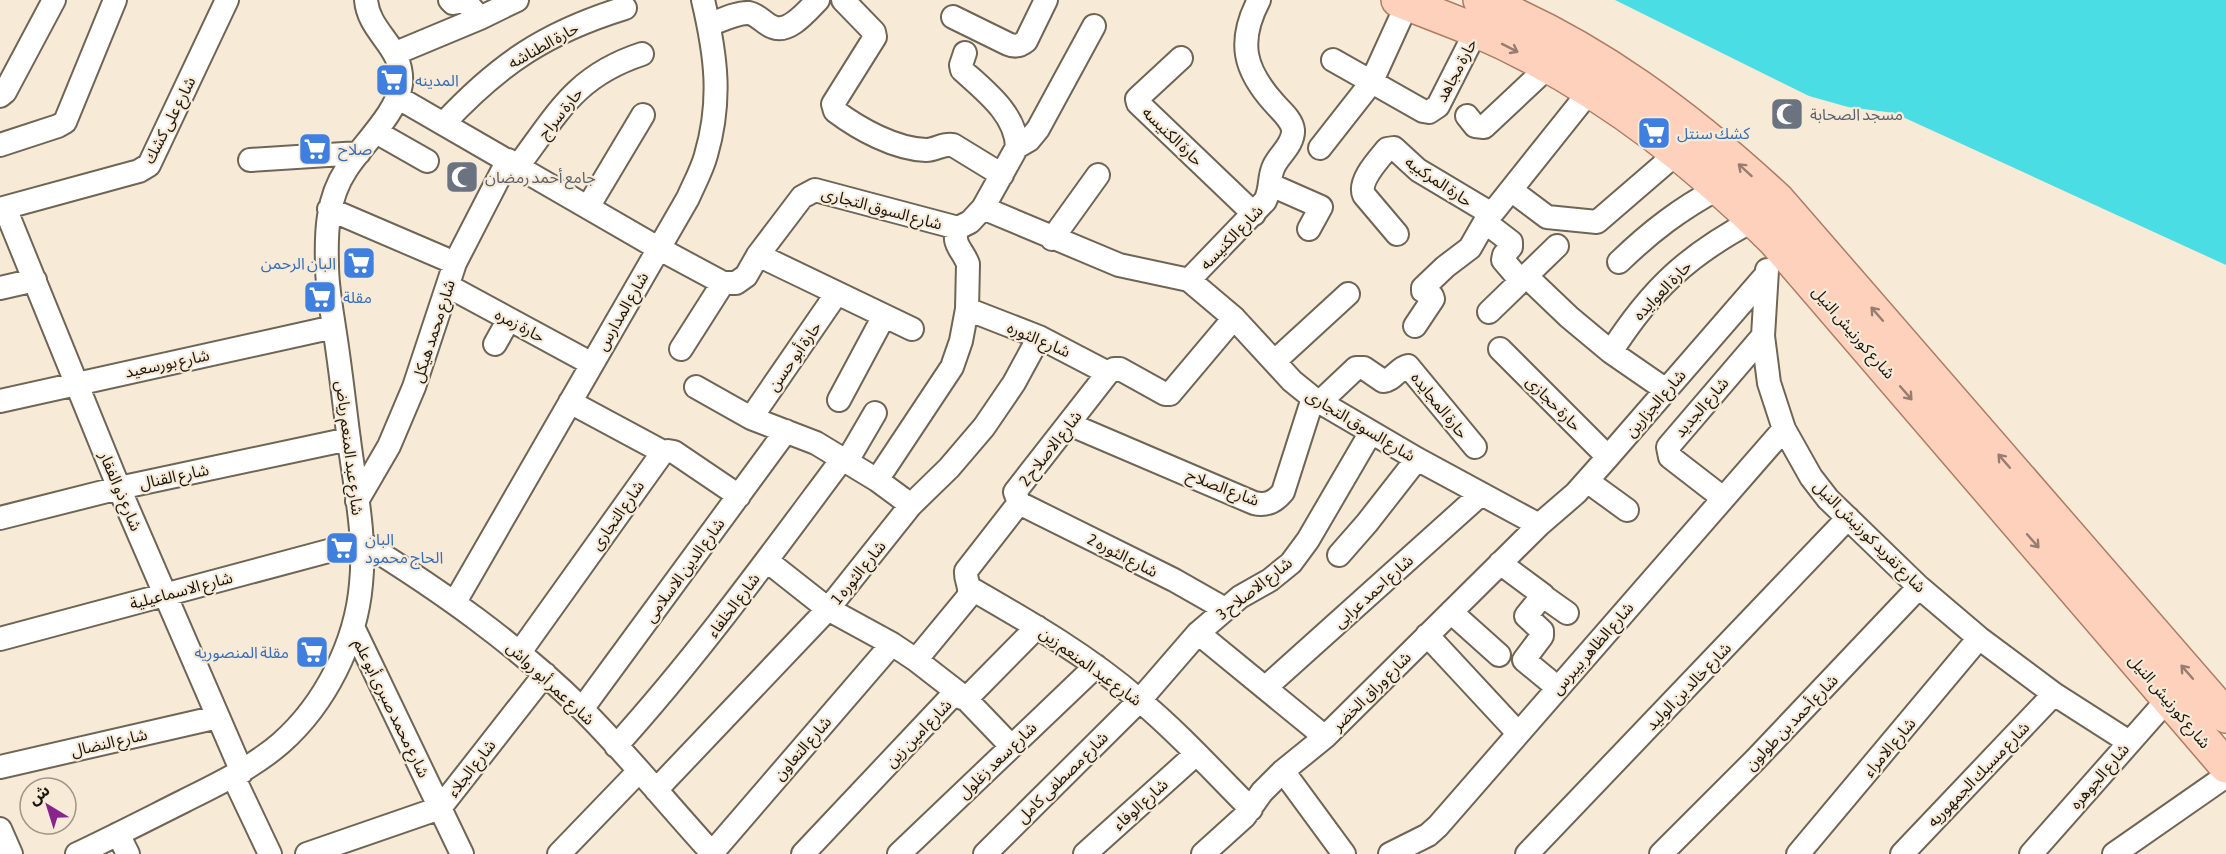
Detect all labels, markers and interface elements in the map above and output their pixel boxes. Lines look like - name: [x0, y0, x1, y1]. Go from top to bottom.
- street label: حارة الطناشه: [505, 18, 582, 73]
- street label: حارة مجاهد: [1432, 35, 1481, 105]
- one-way arrow: [1500, 43, 1518, 54]
- supermarket icon: المدينه: [374, 62, 410, 98]
- place label: المدينه: [415, 71, 459, 89]
- street label: شارع على كشك: [139, 74, 202, 168]
- street label: حارة سراج: [534, 84, 589, 145]
- mosque icon: مسجد الصحابة: [1769, 96, 1805, 132]
- street label: حارة الكنيسه: [1138, 103, 1207, 170]
- place label: مسجد الصحابة: [1810, 105, 1903, 123]
- supermarket icon: كشك سنتل: [1636, 115, 1672, 151]
- place label: كشك سنتل: [1677, 124, 1750, 143]
- supermarket icon: صلاح: [297, 131, 333, 167]
- place label: صلاح: [338, 140, 372, 162]
- street label: حارة المركبيه: [1402, 152, 1476, 211]
- mosque icon: جامع أحمد رمضان: [444, 159, 480, 195]
- one-way arrow: [1738, 163, 1753, 177]
- place label: جامع أحمد رمضان: [485, 168, 596, 190]
- street label: شارع السوق التجارى: [819, 183, 944, 237]
- street label: شارع الكنيسه: [1196, 201, 1269, 276]
- supermarket icon: البان الرحمن: [341, 245, 377, 281]
- place label: البان الرحمن: [261, 254, 336, 273]
- street label: حارة العوايده: [1629, 257, 1695, 324]
- street label: شارع المدارس: [592, 269, 655, 355]
- street label: شارع محمد هيكل: [408, 277, 462, 386]
- supermarket icon: مقلة: [302, 279, 338, 315]
- street label: شارع كورنيش النيل: [1806, 282, 1899, 385]
- place label: مقلة: [343, 288, 372, 306]
- street label: حارة زمره: [492, 304, 548, 346]
- one-way arrow: [1870, 306, 1883, 322]
- street label: حارة أبو حسن: [764, 318, 825, 395]
- street label: شارع الثوره: [1003, 318, 1073, 364]
- street label: شارع بورسعيد: [123, 345, 212, 385]
- street label: شارع الجزارين: [1621, 366, 1692, 443]
- street label: حارة المجايده: [1407, 368, 1472, 442]
- street label: حارة حجازى: [1522, 372, 1585, 435]
- street label: شارع الجديد: [1670, 373, 1735, 443]
- street label: شارع عبد المنعم رياض: [329, 380, 367, 517]
- street label: شارع السوق التجارى: [1301, 385, 1419, 468]
- one-way arrow: [1899, 385, 1913, 400]
- street label: شارع الاصلاح 2: [1015, 407, 1088, 492]
- street label: شارع ذو الفقار: [92, 448, 146, 535]
- one-way arrow: [1997, 454, 2011, 469]
- street label: شارع القنال: [138, 460, 211, 496]
- street label: شارع الصلاح: [1183, 465, 1262, 513]
- street label: شارع تفريد كورنيش النيل: [1807, 476, 1930, 599]
- street label: شارع التجارى: [587, 477, 651, 555]
- street label: شارع الدين الاسلامى: [640, 515, 731, 628]
- supermarket icon: البان الحاج محمود: [324, 530, 360, 566]
- place label: البان الحاج محمود: [365, 530, 443, 570]
- street label: شارع الثوره 2: [1083, 530, 1161, 584]
- one-way arrow: [2026, 533, 2040, 548]
- street label: شارع الثوره 1: [827, 537, 892, 610]
- street label: شارع احمد عرابى: [1330, 551, 1419, 634]
- street label: شارع الاصلاح 3: [1213, 553, 1298, 626]
- street label: شارع الاسماعيلية: [128, 568, 235, 616]
- street label: شارع الخلفاء: [703, 569, 766, 643]
- street label: شارع الظاهر بيبرس: [1547, 598, 1640, 700]
- street label: شارع عبد المنعم زين: [1034, 623, 1146, 712]
- supermarket icon: مقلة المنصوريه: [294, 634, 330, 670]
- street label: شارع محمد صبرى أبو علم: [347, 636, 433, 782]
- street label: شارع عمر أبو رواش: [501, 638, 599, 731]
- street label: شارع خالد بن الوليد: [1642, 639, 1737, 736]
- place label: مقلة المنصوريه: [195, 643, 289, 662]
- street label: شارع وراق الخضر: [1327, 648, 1417, 738]
- street label: شارع كورنيش النيل: [2123, 650, 2214, 754]
- one-way arrow: [2180, 665, 2194, 680]
- street label: شارع أحمد بن طولون: [1741, 671, 1844, 776]
- street label: شارع امين زين: [881, 695, 958, 773]
- street label: شارع التعاون: [769, 713, 838, 786]
- street label: شارع الامراء: [1859, 714, 1922, 783]
- street label: شارع سعد زغلول: [954, 718, 1043, 805]
- street label: شارع مسبك الجمهوريه: [1923, 718, 2036, 833]
- street label: شارع النضال: [69, 724, 150, 763]
- street label: شارع مصطفى كامل: [1013, 728, 1114, 829]
- street label: شارع الجلاء: [443, 736, 502, 803]
- street label: شارع الجوهره: [2066, 740, 2135, 815]
- street label: شارع الوفاء: [1109, 775, 1174, 836]
- north arrow: [18, 776, 78, 836]
- text: ش: [25, 780, 54, 809]

